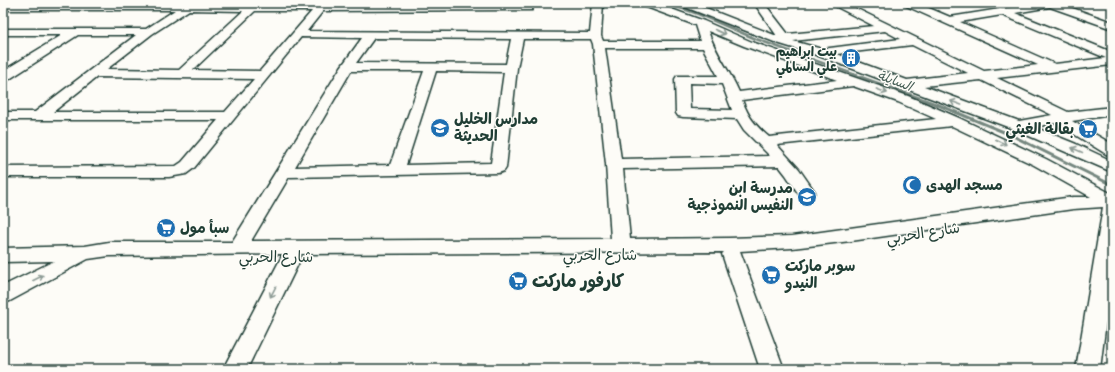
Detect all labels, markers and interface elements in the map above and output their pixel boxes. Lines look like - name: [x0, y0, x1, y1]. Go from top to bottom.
- one-way arrow: [714, 29, 726, 36]
- place label: بيت ابراهيم علي السالمي: [776, 46, 837, 79]
- building icon: بيت ابراهيم علي السالمي: [840, 47, 862, 69]
- water label: السايلة: [875, 68, 916, 96]
- one-way arrow: [875, 88, 887, 96]
- one-way arrow: [949, 99, 962, 106]
- place label: مدارس الخليل الحديثة: [454, 112, 538, 147]
- school or university icon: مدارس الخليل الحديثة: [429, 117, 451, 139]
- supermarket icon: بقالة الغيثي: [1077, 118, 1099, 140]
- place label: بقالة الغيثي: [1006, 121, 1074, 143]
- one-way arrow: [995, 139, 1007, 146]
- one-way arrow: [1071, 146, 1083, 154]
- mosque icon: مسجد الهدى: [901, 174, 923, 196]
- place label: مسجد الهدى: [926, 178, 1003, 196]
- place label: مدرسة ابن النفيس النموذجية: [688, 180, 793, 216]
- school or university icon: مدرسة ابن النفيس النموذجية: [796, 186, 818, 208]
- supermarket icon: سبأ مول: [155, 217, 177, 239]
- place label: سبأ مول: [180, 218, 229, 239]
- street label: شارع الحربي: [885, 220, 962, 252]
- street label: شارع الحربي: [563, 248, 637, 268]
- street label: شارع الحربي: [239, 250, 313, 270]
- place label: سوبر ماركت النيدو: [784, 259, 855, 294]
- supermarket icon: سوبر ماركت النيدو: [760, 264, 782, 286]
- supermarket icon: كارفور ماركت: [507, 270, 529, 292]
- place label: كارفور ماركت: [532, 271, 624, 294]
- one-way arrow: [31, 273, 43, 281]
- one-way arrow: [269, 286, 277, 298]

